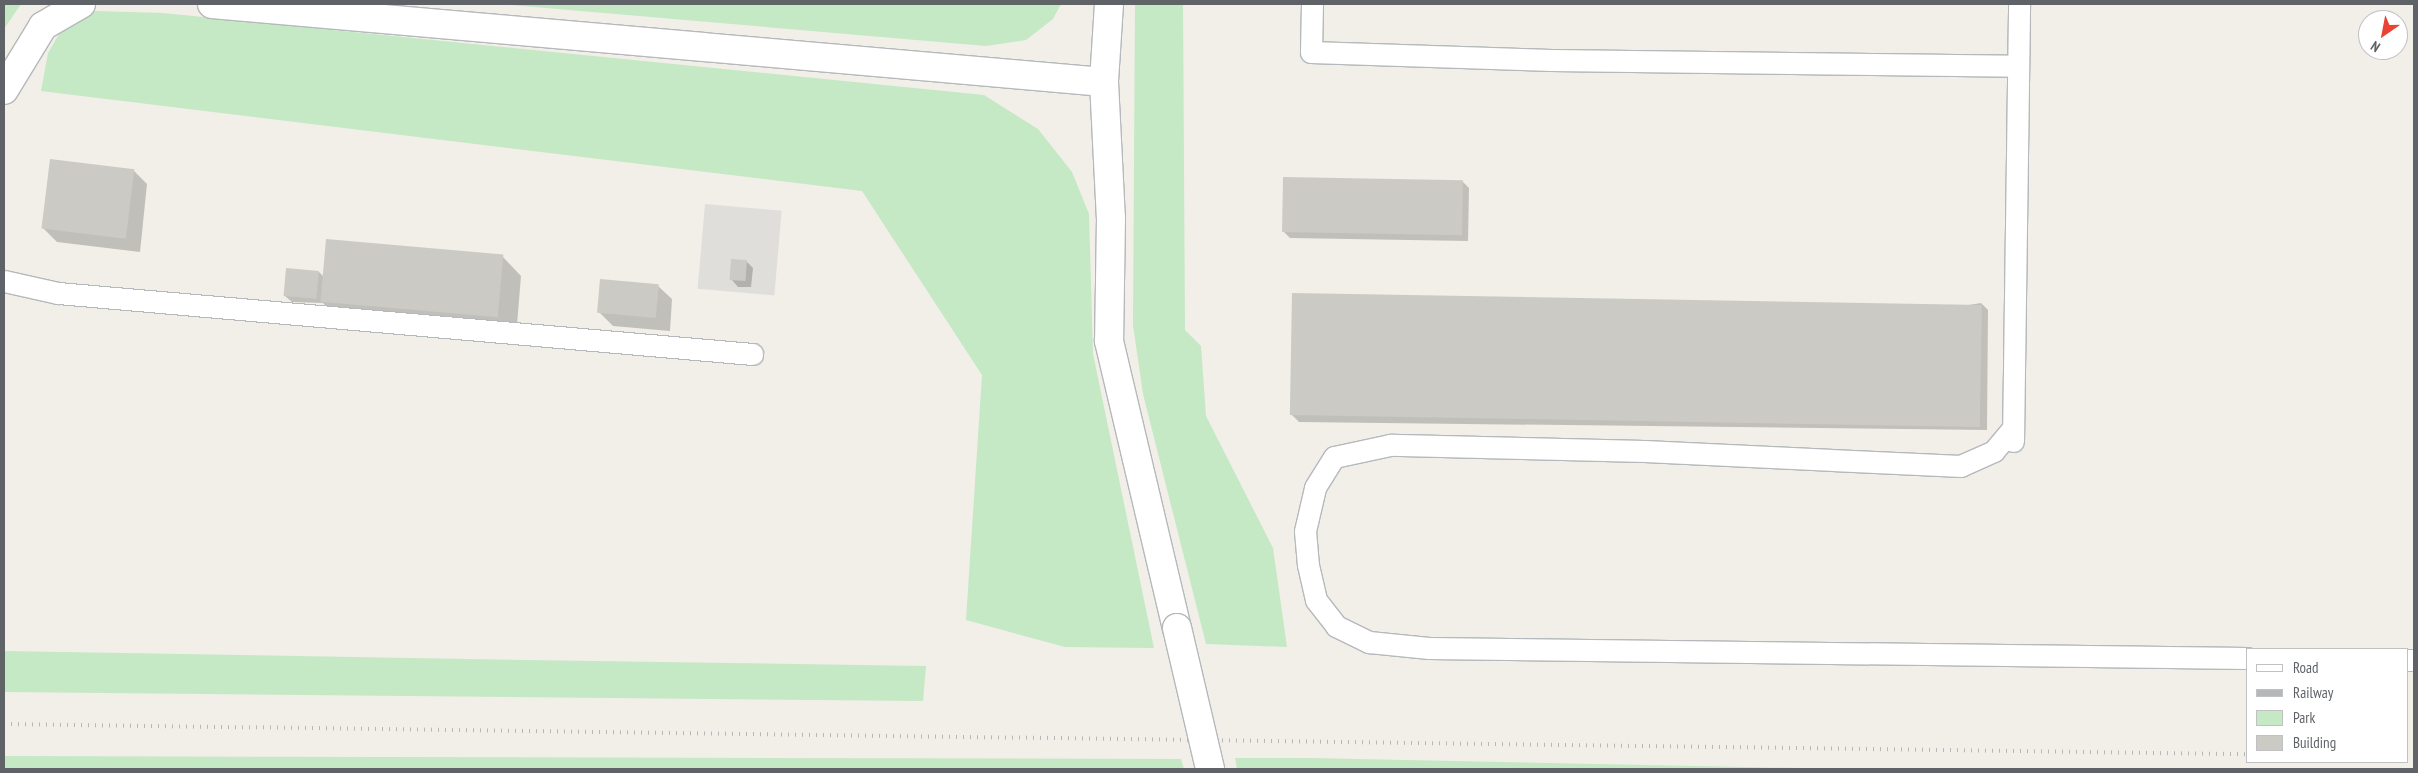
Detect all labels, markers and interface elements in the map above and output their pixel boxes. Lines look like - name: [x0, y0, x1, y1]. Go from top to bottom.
- north arrow: [2358, 10, 2408, 60]
- text: N: [2367, 37, 2383, 56]
- legend: [2246, 648, 2408, 763]
- text: Road: [2293, 658, 2319, 677]
- text: Railway: [2293, 683, 2333, 702]
- text: Park: [2293, 708, 2315, 727]
- text: Building: [2293, 733, 2336, 752]

